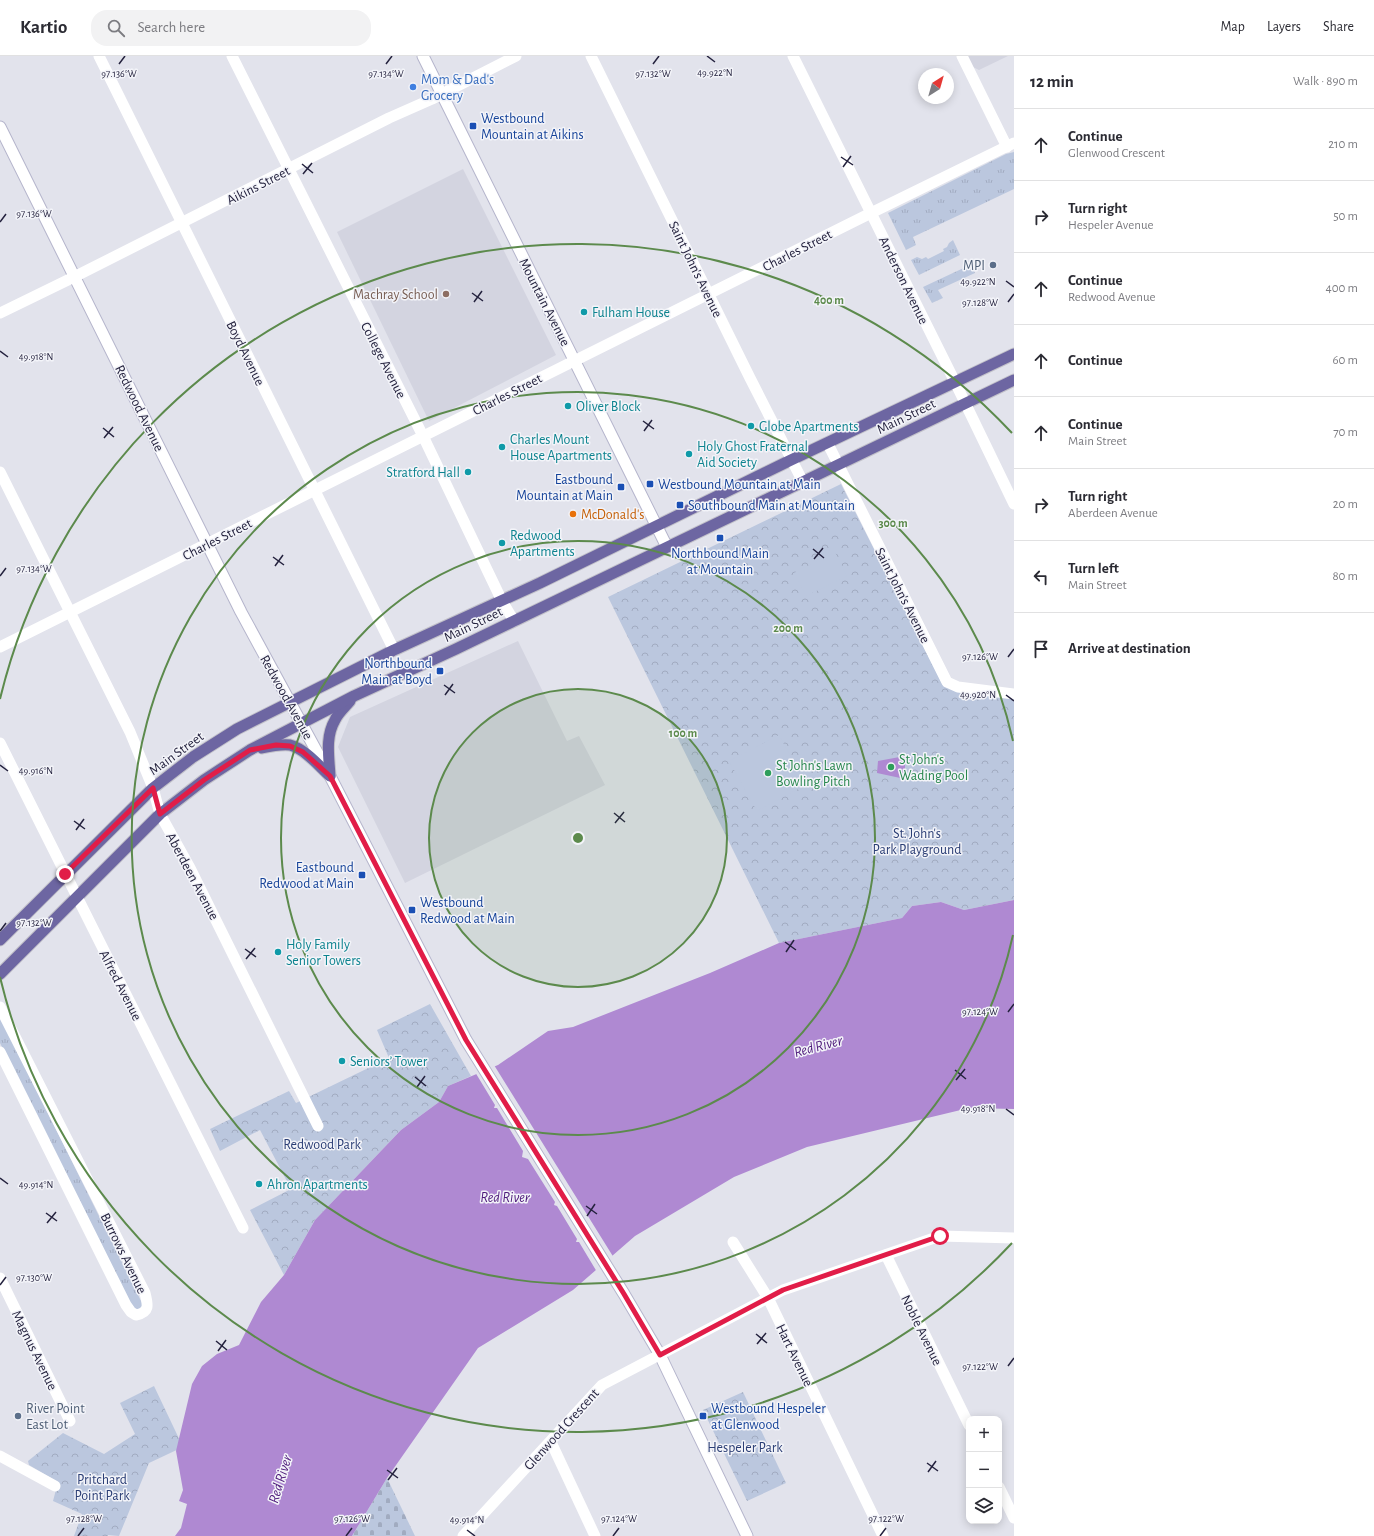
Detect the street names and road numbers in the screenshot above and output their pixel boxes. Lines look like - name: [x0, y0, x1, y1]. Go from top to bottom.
- street label: Aikins Street: [225, 164, 293, 208]
- street label: Saint John's Avenue: [666, 219, 724, 320]
- street label: Charles Street: [761, 227, 835, 274]
- street label: Anderson Avenue: [876, 234, 930, 327]
- street label: Mountain Avenue: [516, 256, 572, 349]
- street label: Boyd Avenue: [223, 319, 267, 388]
- street label: College Avenue: [358, 320, 408, 401]
- street label: Redwood Avenue: [112, 363, 166, 454]
- street label: Charles Street: [471, 371, 545, 418]
- street label: Main Street: [875, 397, 938, 437]
- street label: Charles Street: [181, 516, 255, 563]
- street label: Saint John's Avenue: [872, 545, 932, 646]
- street label: Main Street: [442, 605, 505, 645]
- street label: Redwood Avenue: [257, 653, 315, 742]
- street label: Main Street: [147, 729, 207, 778]
- street label: Aberdeen Avenue: [163, 830, 221, 922]
- street label: Alfred Avenue: [96, 948, 144, 1023]
- street label: Burrows Avenue: [98, 1211, 149, 1296]
- street label: Noble Avenue: [898, 1293, 944, 1368]
- street label: Magnus Avenue: [9, 1308, 59, 1393]
- street label: Hart Avenue: [773, 1322, 815, 1389]
- street label: Glenwood Crescent: [522, 1386, 602, 1473]

